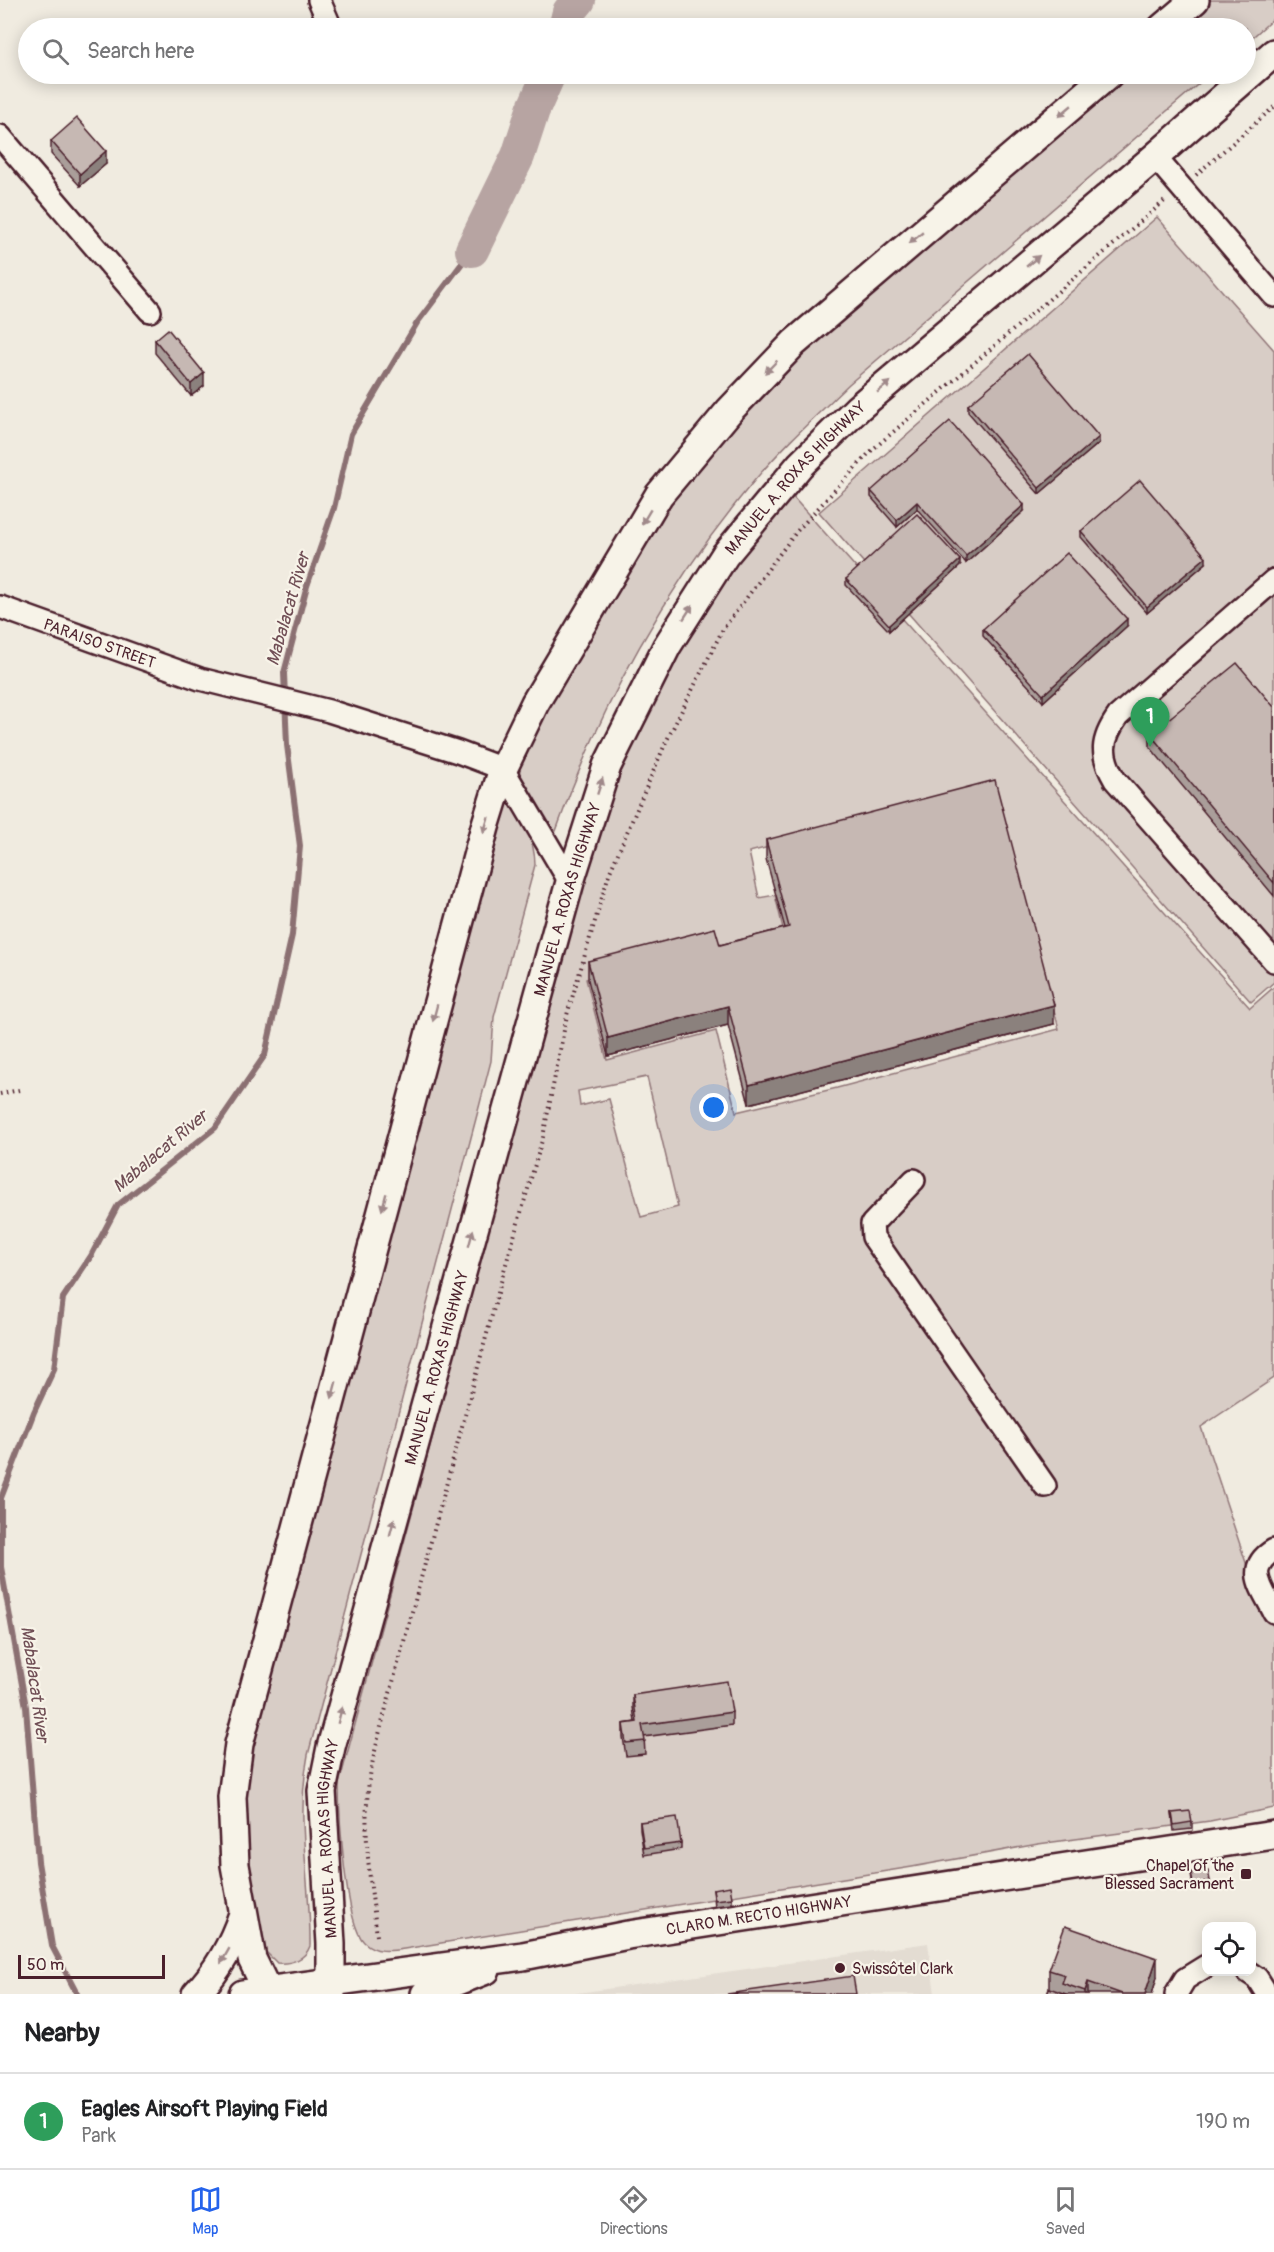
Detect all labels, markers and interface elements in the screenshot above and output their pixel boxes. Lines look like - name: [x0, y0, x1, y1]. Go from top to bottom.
- search box: [18, 18, 1256, 84]
- icon: search: [39, 35, 72, 68]
- text: Search here: [87, 37, 194, 65]
- one-way arrow: [1057, 105, 1073, 118]
- one-way arrow: [909, 231, 924, 244]
- one-way arrow: [1025, 255, 1040, 268]
- one-way arrow: [764, 360, 778, 374]
- one-way arrow: [876, 380, 892, 393]
- street label: MANUEL A. ROXAS HIGHWAY: [721, 397, 870, 559]
- one-way arrow: [640, 509, 651, 525]
- water label: Mabalacat River: [261, 547, 316, 668]
- one-way arrow: [683, 604, 694, 620]
- street label: PARAISO STREET: [41, 615, 158, 673]
- pin: 1: [1130, 698, 1170, 747]
- one-way arrow: [596, 777, 606, 795]
- street label: MANUEL A. ROXAS HIGHWAY: [530, 800, 606, 999]
- one-way arrow: [481, 816, 490, 834]
- one-way arrow: [430, 1004, 439, 1022]
- your location: [699, 1093, 728, 1122]
- water label: Mabalacat River: [108, 1103, 214, 1198]
- one-way arrow: [379, 1193, 388, 1211]
- one-way arrow: [467, 1229, 476, 1247]
- street label: MANUEL A. ROXAS HIGHWAY: [400, 1268, 473, 1467]
- one-way arrow: [328, 1381, 338, 1399]
- one-way arrow: [387, 1518, 397, 1536]
- water label: Mabalacat River: [15, 1625, 54, 1746]
- one-way arrow: [336, 1706, 345, 1724]
- street label: MANUEL A. ROXAS HIGHWAY: [313, 1737, 344, 1939]
- place label: Chapel of the Blessed Sacrament: [1105, 1856, 1235, 1894]
- marker: Chapel of the Blessed Sacrament: [1239, 1867, 1253, 1881]
- street label: CLARO M. RECTO HIGHWAY: [665, 1891, 853, 1940]
- map controls: [1202, 1922, 1256, 1976]
- button: locate: [1202, 1922, 1256, 1976]
- one-way arrow: [220, 1948, 230, 1965]
- scale bar: [18, 1952, 165, 1980]
- text: 50 m: [27, 1955, 64, 1975]
- place label: Swissôtel Clark: [852, 1959, 953, 1979]
- marker: Swissôtel Clark: [833, 1961, 847, 1975]
- text: Nearby: [24, 2017, 100, 2049]
- text: Eagles Airsoft Playing Field: [81, 2095, 328, 2123]
- text: 1: [40, 2109, 47, 2134]
- text: 190 m: [1196, 2109, 1250, 2134]
- text: Park: [81, 2123, 116, 2148]
- tab: Map: [189, 2183, 222, 2239]
- tab: Directions: [600, 2183, 668, 2239]
- tab: Saved: [1045, 2183, 1085, 2239]

